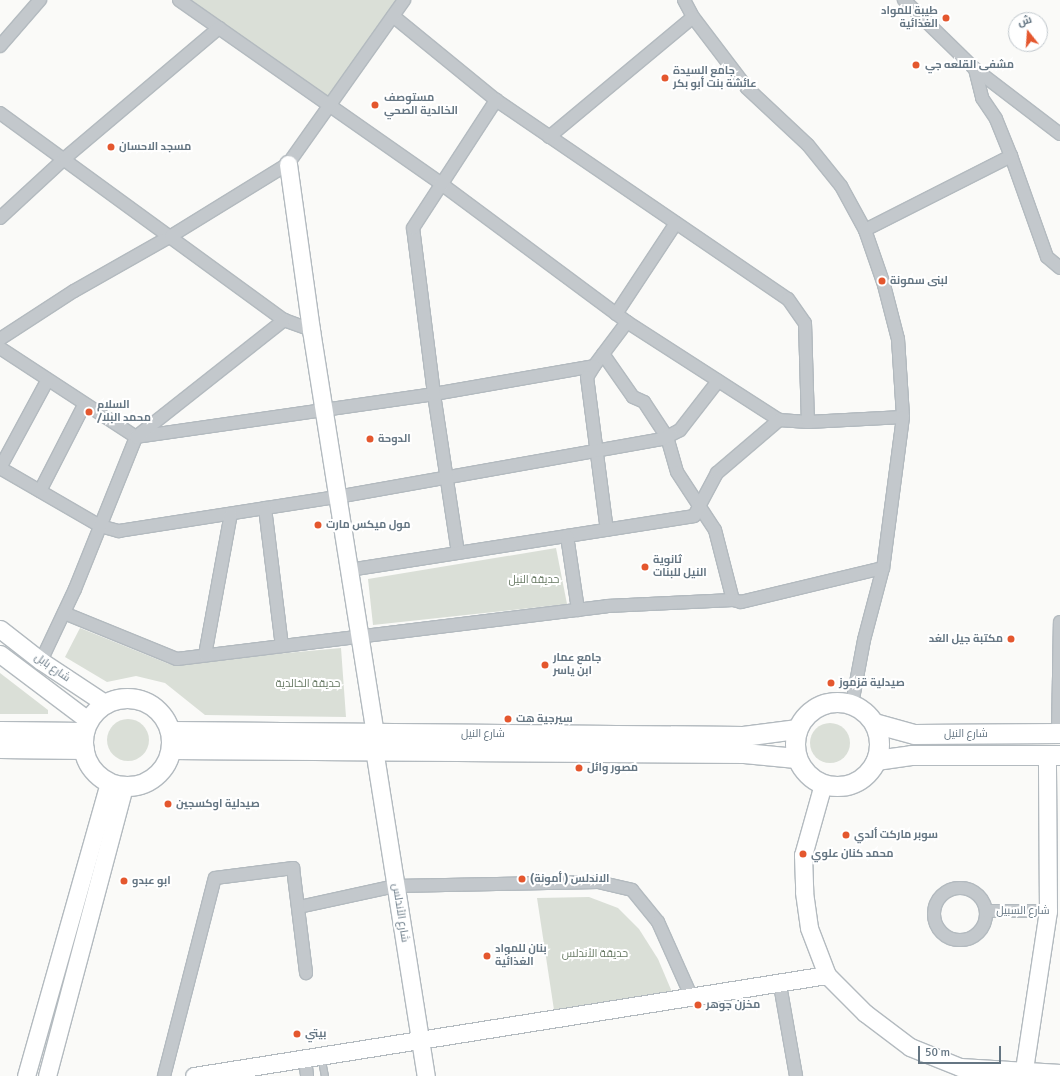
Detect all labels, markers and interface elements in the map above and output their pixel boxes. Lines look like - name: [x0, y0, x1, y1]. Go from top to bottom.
- place label: طيبة للمواد الغذائية: [881, 5, 938, 31]
- north arrow: [1008, 12, 1048, 52]
- marker: طيبة للمواد الغذائية: [941, 13, 951, 23]
- text: ش: [1016, 13, 1033, 29]
- place label: مشفى القلعه جي: [925, 58, 1014, 72]
- marker: مشفى القلعه جي: [910, 59, 922, 71]
- place label: جامع السيدة عائشة بنت أبو بكر: [673, 65, 757, 91]
- marker: جامع السيدة عائشة بنت أبو بكر: [660, 73, 670, 83]
- place label: مستوصف الخالدية الصحي: [384, 92, 458, 118]
- marker: مستوصف الخالدية الصحي: [369, 99, 381, 111]
- place label: مسجد الاحسان: [119, 140, 191, 154]
- marker: مسجد الاحسان: [106, 142, 116, 152]
- place label: لبنى سمونة: [890, 274, 948, 288]
- marker: لبنى سمونة: [877, 276, 887, 286]
- place label: السلام /محمد البلا: [97, 399, 151, 425]
- marker: السلام /محمد البلا: [84, 407, 94, 417]
- place label: الدوحة: [378, 432, 411, 446]
- marker: الدوحة: [365, 434, 375, 444]
- place label: مول ميكس مارت: [326, 518, 410, 532]
- marker: مول ميكس مارت: [313, 520, 323, 530]
- place label: ثانوية النيل للبنات: [653, 554, 707, 580]
- marker: ثانوية النيل للبنات: [640, 562, 650, 572]
- park label: حديقة النيل: [509, 573, 559, 587]
- place label: مكتبة جيل الغد: [929, 632, 1003, 646]
- marker: مكتبة جيل الغد: [1006, 634, 1016, 644]
- street label: شارع بابل: [32, 651, 72, 685]
- place label: جامع عمار ابن ياسر: [553, 652, 601, 678]
- marker: جامع عمار ابن ياسر: [540, 660, 550, 670]
- place label: صيدلية قزموز: [839, 676, 905, 690]
- park label: حديقة الخالدية: [276, 677, 340, 691]
- marker: صيدلية قزموز: [826, 678, 836, 688]
- place label: سيرجية هت: [516, 712, 573, 726]
- marker: سيرجية هت: [503, 714, 513, 724]
- street label: شارع النيل: [461, 727, 505, 741]
- street label: شارع النيل: [944, 727, 988, 741]
- place label: مصور وائل: [587, 761, 638, 775]
- marker: مصور وائل: [574, 763, 584, 773]
- place label: صيدلية اوكسجين: [176, 797, 260, 811]
- marker: صيدلية اوكسجين: [163, 799, 173, 809]
- place label: سوبر ماركت ألدي: [854, 828, 938, 842]
- marker: سوبر ماركت ألدي: [841, 830, 851, 840]
- place label: محمد كنان علوي: [811, 847, 894, 861]
- marker: محمد كنان علوي: [798, 849, 808, 859]
- place label: الاندلس ( أمونة): [530, 872, 609, 886]
- place label: ابو عبدو: [132, 874, 171, 888]
- marker: الاندلس ( أمونة): [517, 874, 527, 884]
- marker: ابو عبدو: [119, 876, 129, 886]
- street label: شارع الأندلس: [389, 883, 411, 943]
- street label: شارع السبيل: [996, 904, 1050, 918]
- place label: بنان للمواد الغذائية: [495, 943, 547, 969]
- park label: حديقة الأندلس: [562, 947, 628, 961]
- marker: بنان للمواد الغذائية: [482, 951, 492, 961]
- place label: مخزن جوهر: [706, 998, 760, 1012]
- marker: مخزن جوهر: [693, 1000, 703, 1010]
- place label: بيتي: [305, 1027, 326, 1041]
- marker: بيتي: [292, 1029, 302, 1039]
- scale bar: [920, 1038, 1003, 1064]
- text: 50 m: [925, 1045, 950, 1060]

